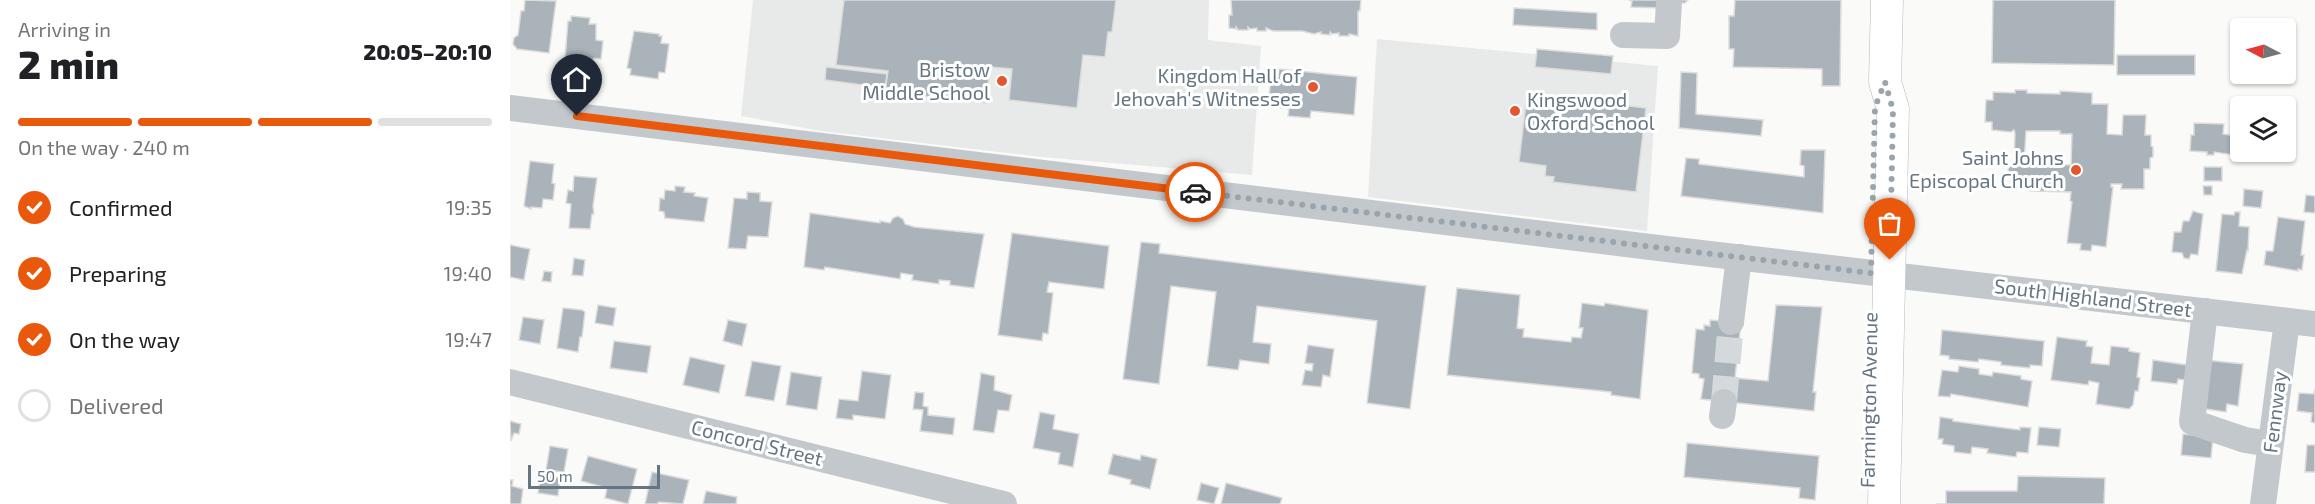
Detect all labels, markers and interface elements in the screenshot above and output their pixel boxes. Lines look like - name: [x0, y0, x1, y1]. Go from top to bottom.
- text: Arriving in: [18, 17, 111, 41]
- north arrow: [2230, 18, 2296, 84]
- map controls: [2230, 18, 2296, 162]
- text: 20:05–20:10: [363, 38, 492, 64]
- text: 2 min: [18, 40, 119, 87]
- pin: [551, 54, 602, 116]
- place label: Bristow Middle School: [862, 57, 990, 104]
- icon: home: [560, 63, 593, 96]
- place label: Kingdom Hall of Jehovah's Witnesses: [1114, 63, 1301, 110]
- marker: Bristow Middle School: [995, 74, 1009, 88]
- marker: Kingdom Hall of Jehovah's Witnesses: [1306, 80, 1320, 94]
- place label: Kingswood Oxford School: [1527, 87, 1655, 134]
- button: layers: [2230, 96, 2296, 162]
- marker: Kingswood Oxford School: [1508, 104, 1522, 118]
- text: On the way · 240 m: [18, 135, 190, 159]
- place label: Saint Johns Episcopal Church: [1909, 145, 2064, 192]
- courier: [1165, 162, 1225, 222]
- marker: Saint Johns Episcopal Church: [2069, 163, 2083, 177]
- icon: car: [1179, 176, 1212, 209]
- icon: check: [18, 191, 51, 224]
- text: Confirmed: [69, 194, 173, 220]
- text: 19:35: [446, 195, 492, 219]
- pin: [1864, 198, 1915, 260]
- icon: bag: [1873, 207, 1906, 240]
- icon: check: [18, 257, 51, 290]
- text: Preparing: [69, 260, 167, 286]
- text: 19:40: [444, 261, 492, 285]
- street label: South Highland Street: [1993, 273, 2194, 321]
- street label: Farmington Avenue: [1854, 312, 1882, 488]
- icon: check: [18, 323, 51, 356]
- text: On the way: [69, 326, 180, 352]
- text: 19:47: [445, 327, 492, 351]
- street label: Fennway: [2257, 369, 2291, 454]
- text: Delivered: [69, 392, 164, 418]
- street label: Concord Street: [689, 414, 826, 470]
- scale bar: [528, 462, 660, 490]
- text: 50 m: [537, 466, 573, 485]

